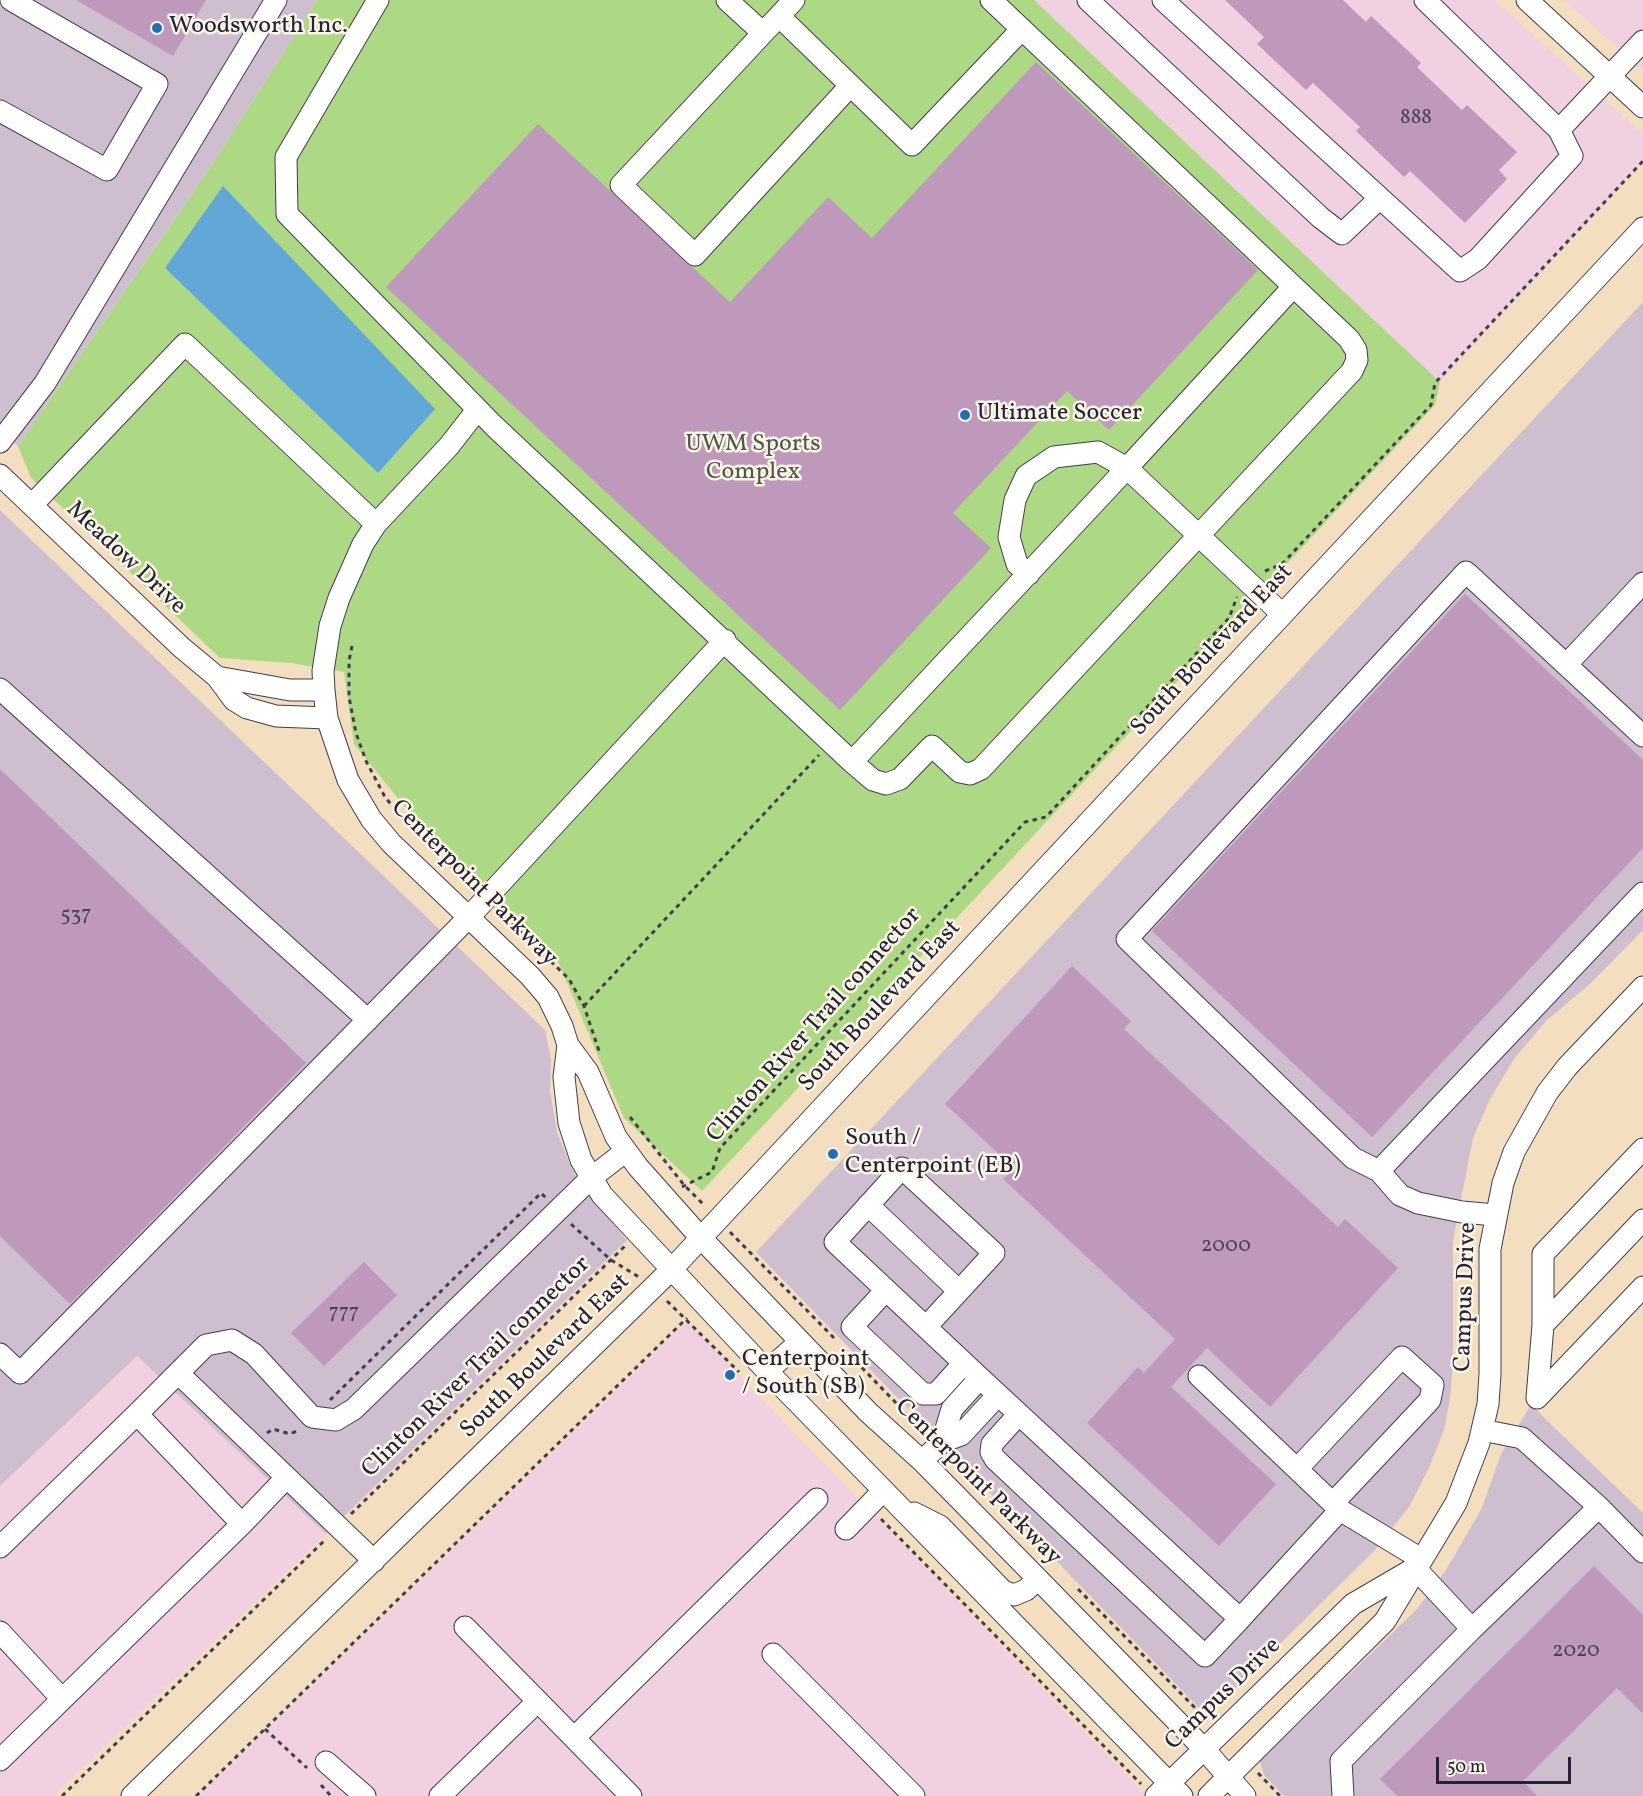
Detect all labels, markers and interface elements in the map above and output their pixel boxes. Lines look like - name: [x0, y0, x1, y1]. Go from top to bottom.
- place label: Woodsworth Inc.: [169, 14, 348, 42]
- marker: Woodsworth Inc.: [150, 21, 164, 35]
- house number: 888: [1400, 106, 1432, 132]
- place label: Ultimate Soccer: [977, 401, 1142, 429]
- marker: Ultimate Soccer: [958, 408, 972, 422]
- park label: UWM Sports Complex: [685, 432, 821, 488]
- street label: Meadow Drive: [59, 496, 191, 622]
- street label: South Boulevard East: [1126, 559, 1300, 743]
- street label: Centerpoint Parkway: [384, 795, 562, 973]
- house number: 537: [60, 903, 92, 929]
- street label: Clinton River Trail connector: [702, 903, 928, 1149]
- street label: South Boulevard East: [794, 915, 968, 1099]
- place label: South / Centerpoint (EB): [845, 1126, 1021, 1182]
- marker: South / Centerpoint (EB): [826, 1147, 840, 1161]
- street label: Campus Drive: [1450, 1222, 1484, 1372]
- house number: 2000: [1201, 1234, 1251, 1260]
- street label: Clinton River Trail connector: [357, 1251, 597, 1485]
- street label: South Boulevard East: [455, 1269, 637, 1445]
- house number: 777: [329, 1301, 359, 1327]
- place label: Centerpoint / South (SB): [742, 1347, 869, 1403]
- marker: Centerpoint / South (SB): [723, 1368, 737, 1382]
- street label: Centerpoint Parkway: [888, 1394, 1066, 1572]
- street label: Campus Drive: [1160, 1633, 1288, 1757]
- house number: 2020: [1552, 1639, 1600, 1665]
- scale bar: [1439, 1745, 1574, 1783]
- text: 50 m: [1447, 1755, 1486, 1780]

